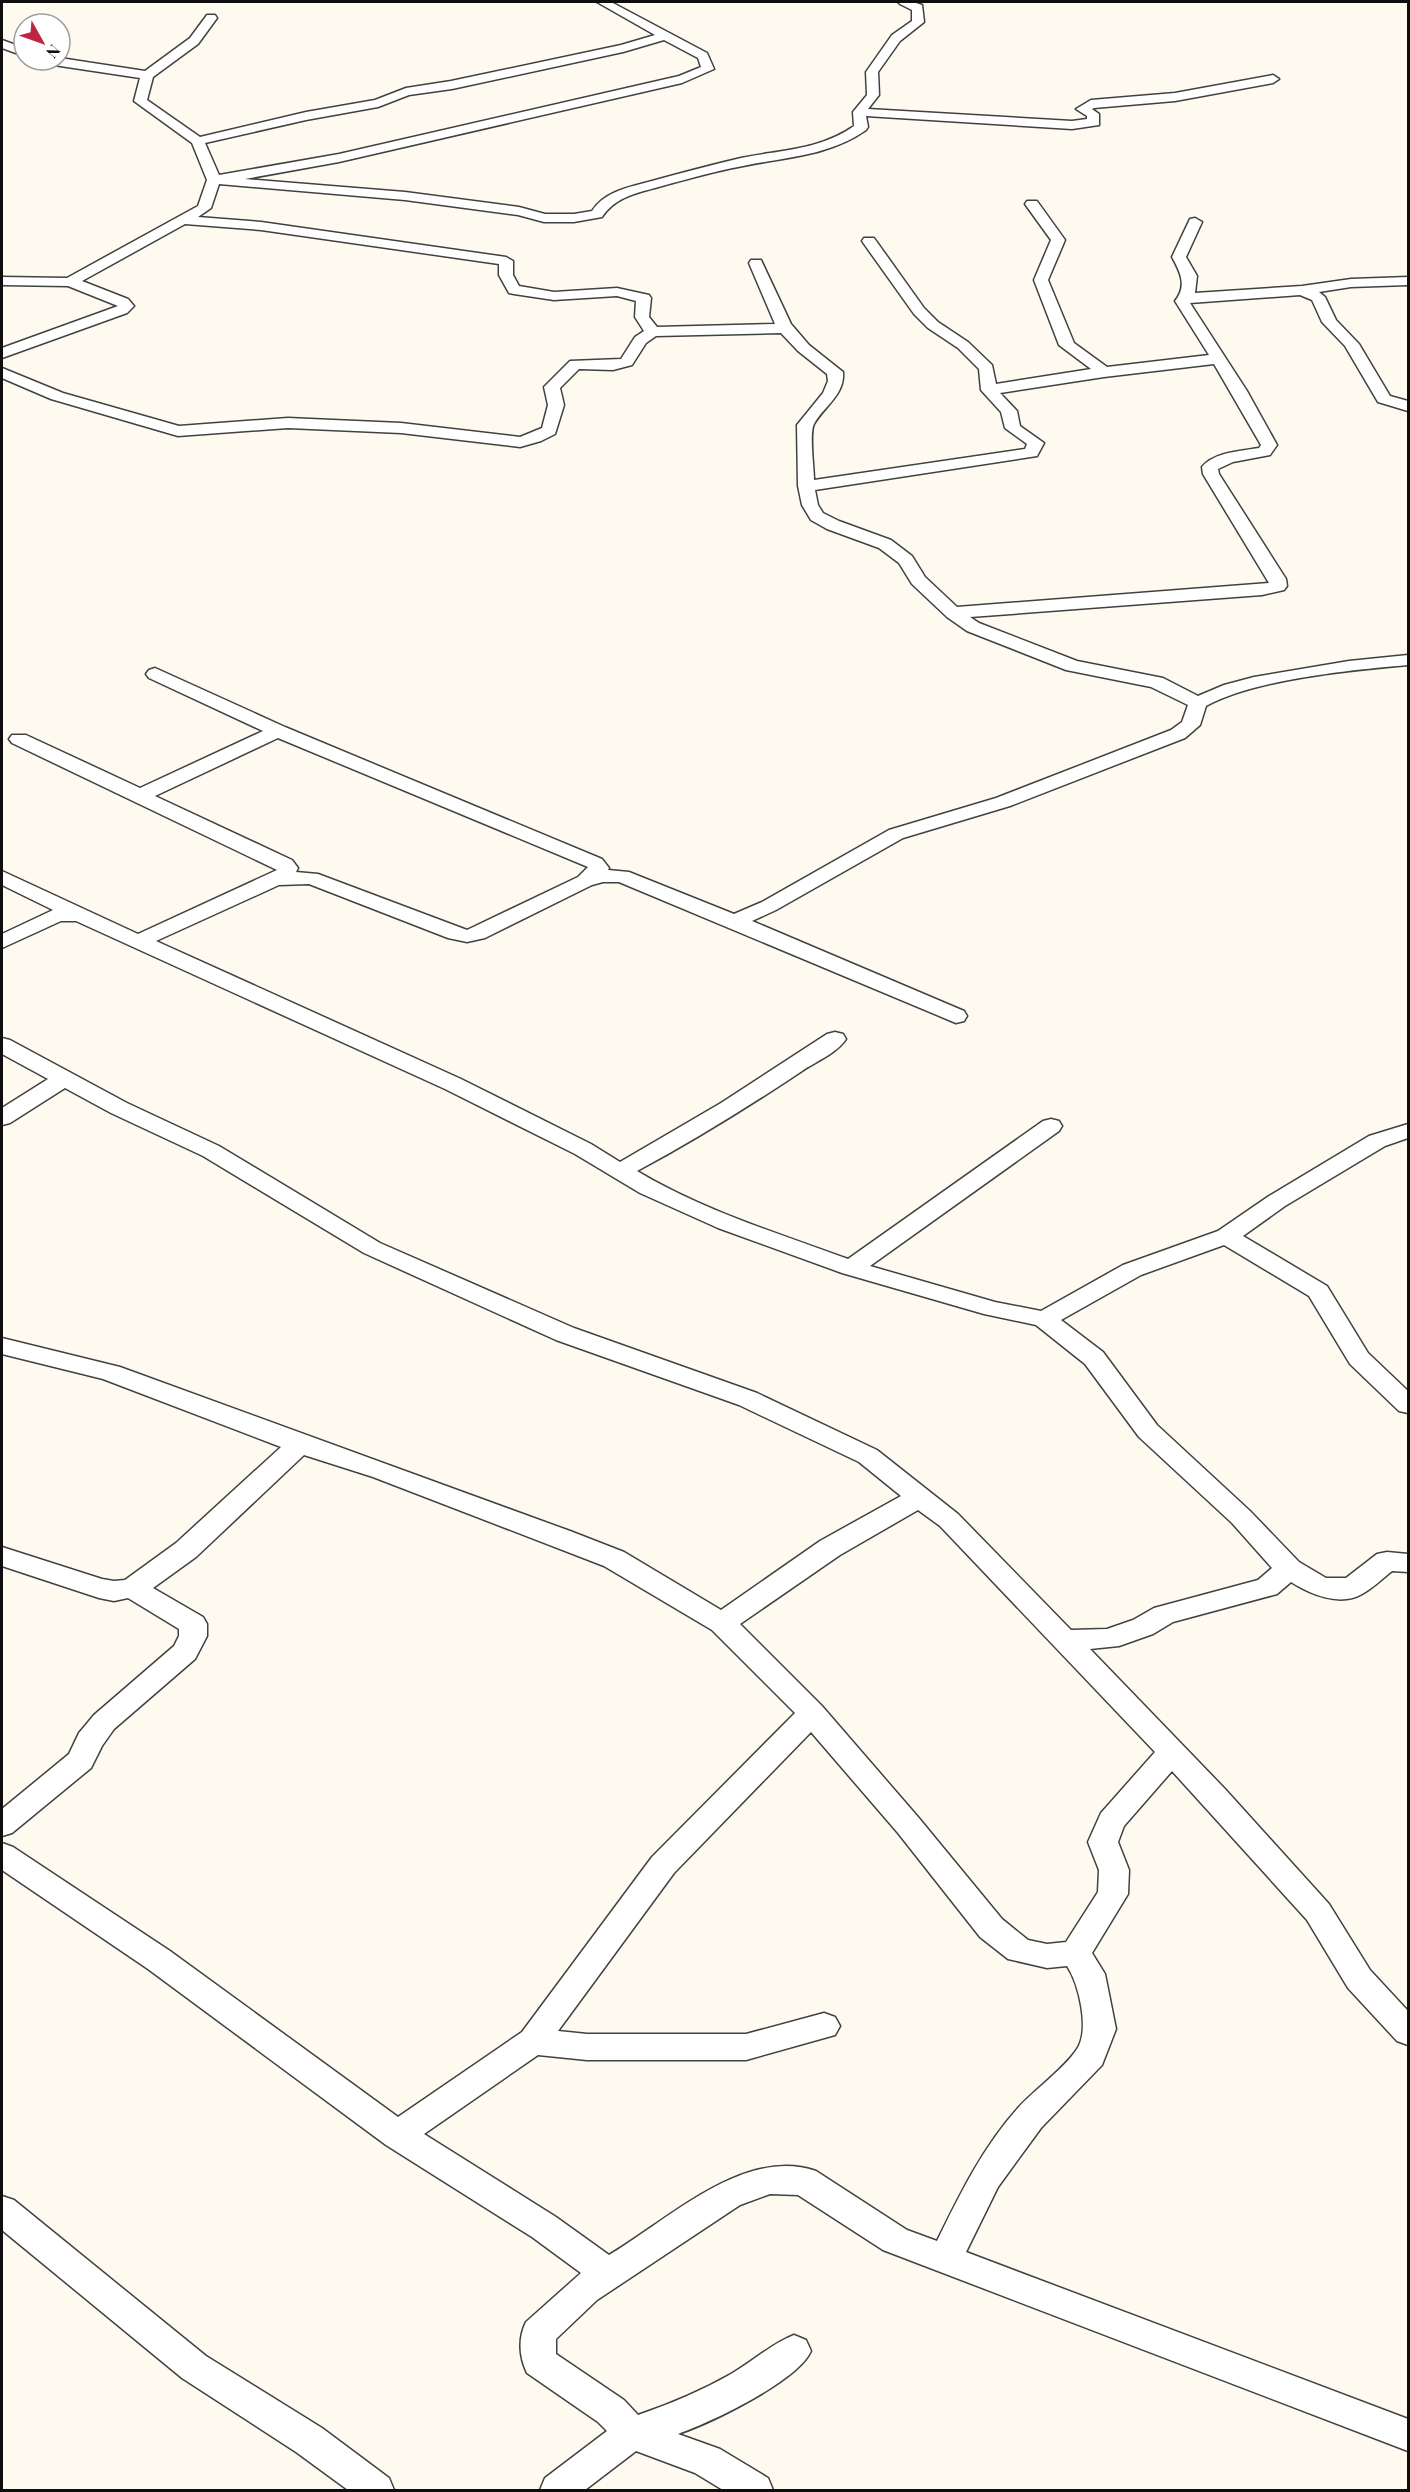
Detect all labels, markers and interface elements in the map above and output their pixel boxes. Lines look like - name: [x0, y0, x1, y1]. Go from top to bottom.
- north arrow: [12, 12, 72, 72]
- text: N: [42, 41, 66, 63]

